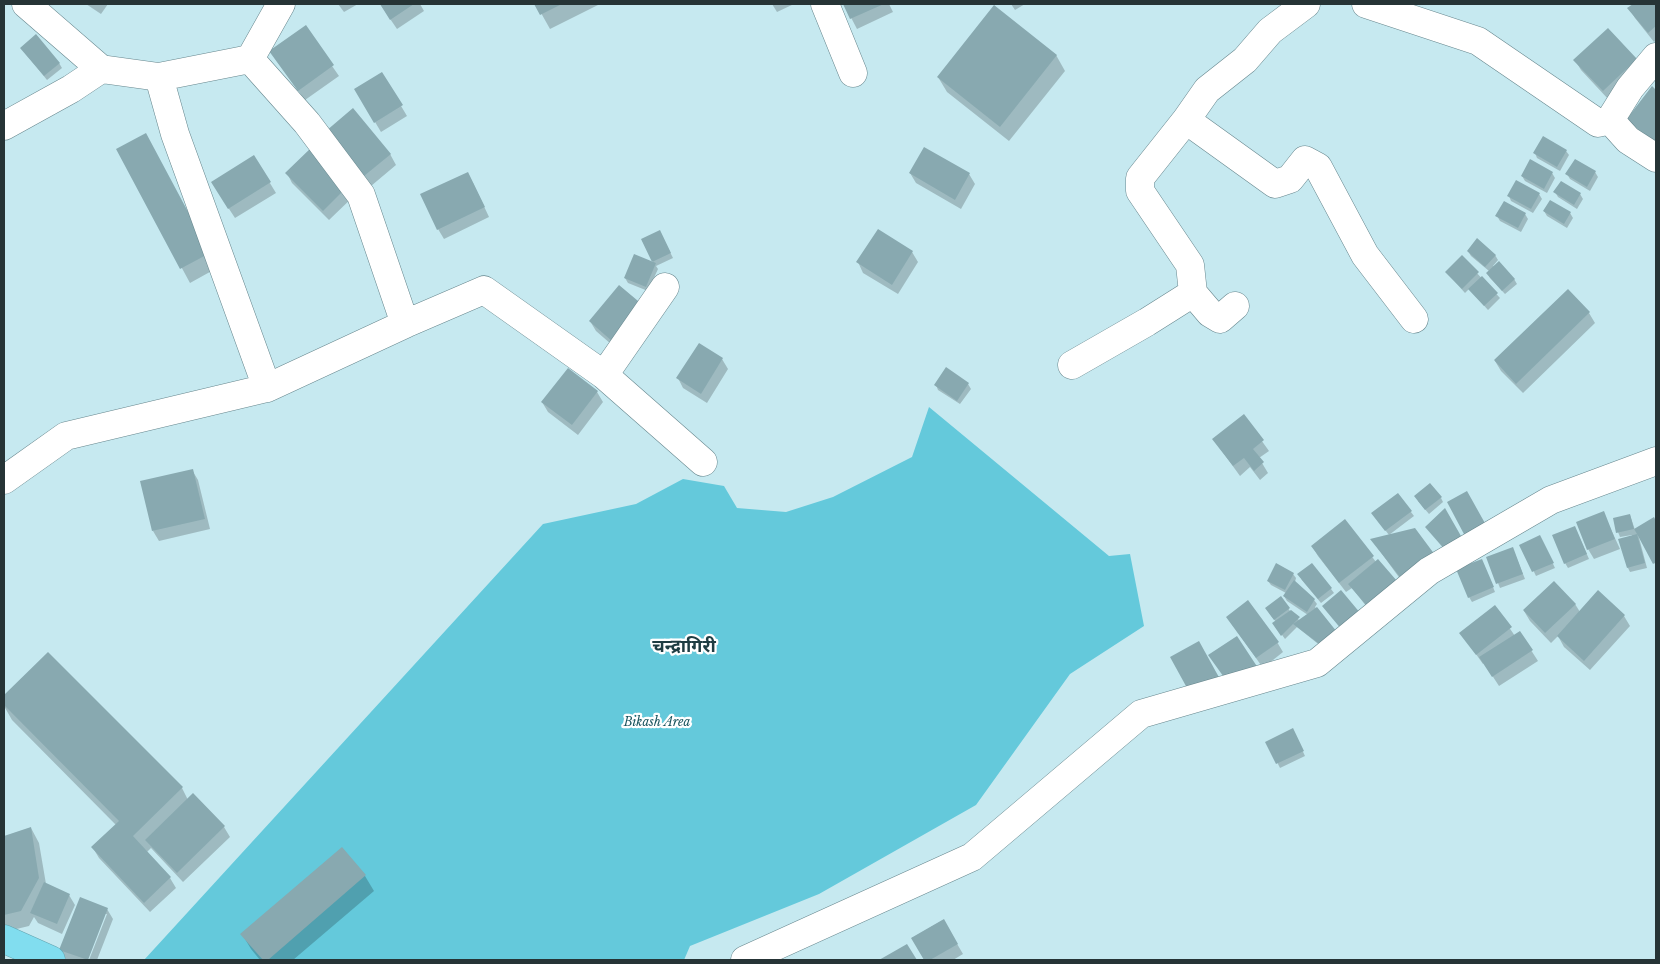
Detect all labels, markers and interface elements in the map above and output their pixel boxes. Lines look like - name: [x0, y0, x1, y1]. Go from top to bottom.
- district label: चन्द्रागिरी: [652, 636, 716, 658]
- park label: Bikash Area: [624, 716, 690, 730]

